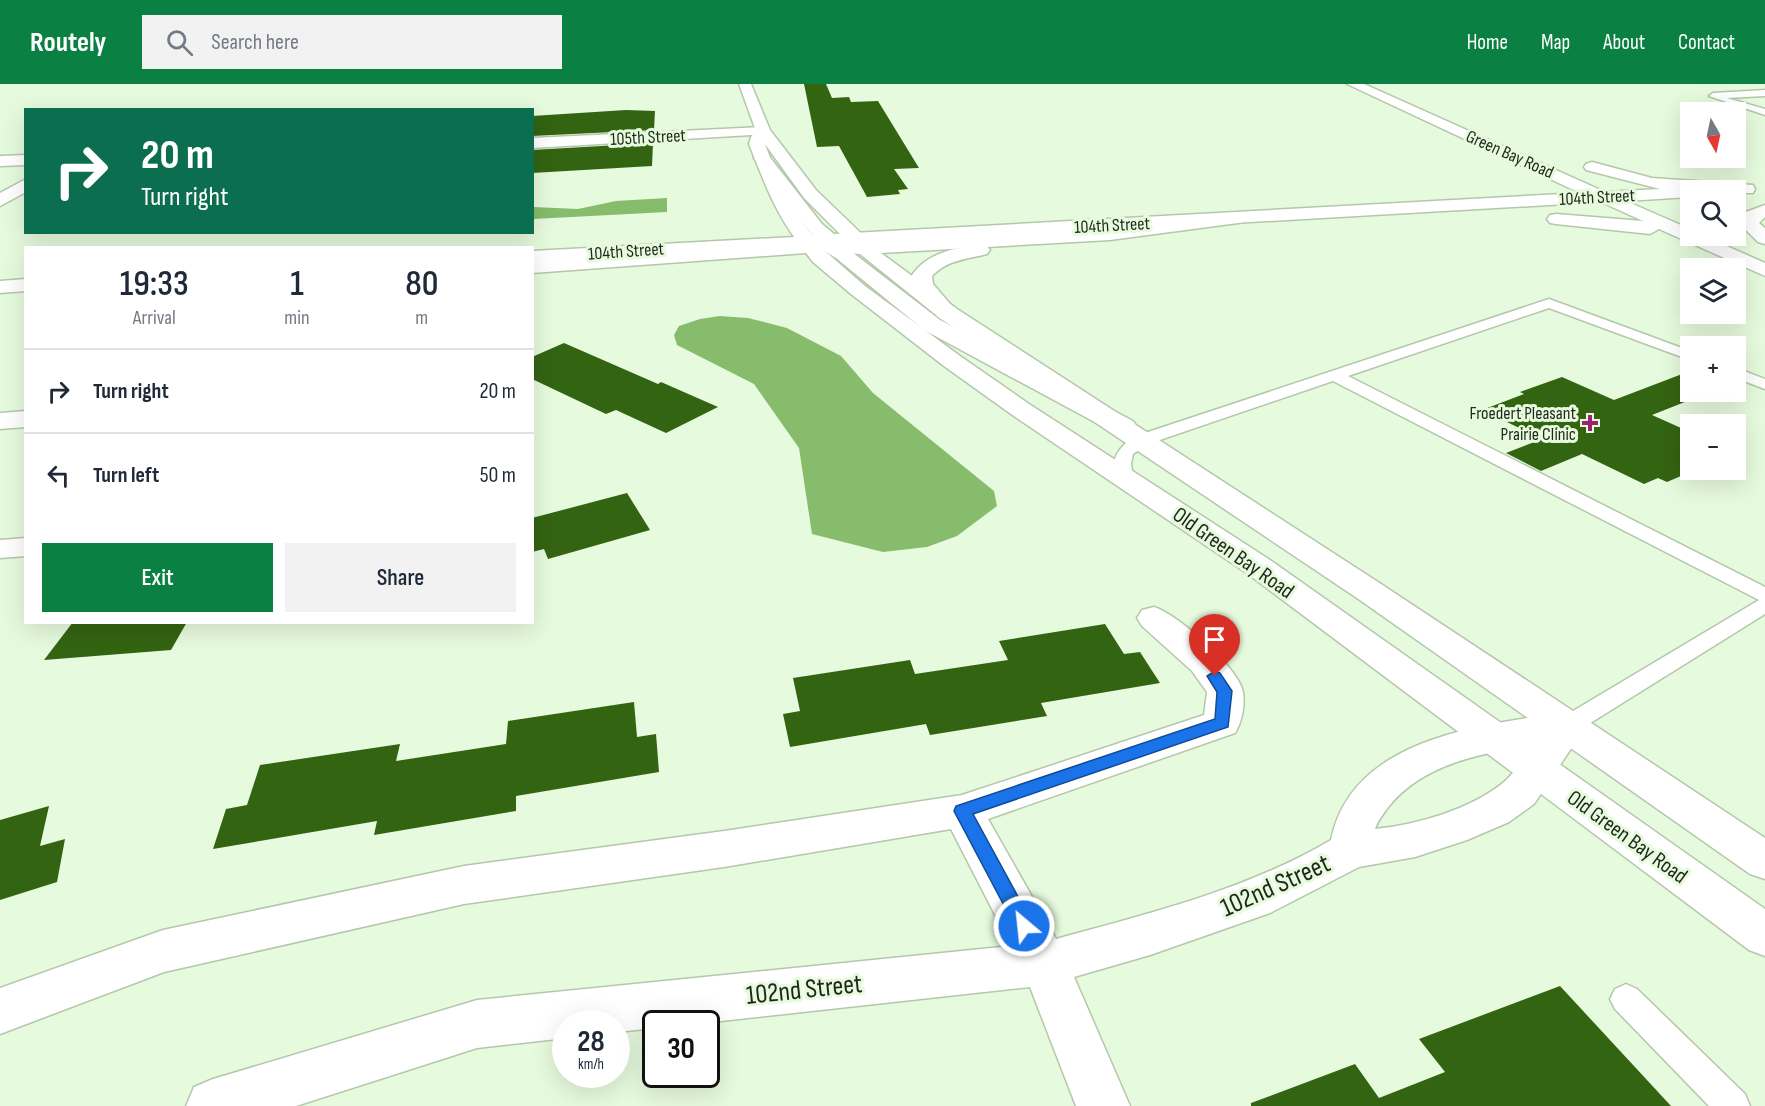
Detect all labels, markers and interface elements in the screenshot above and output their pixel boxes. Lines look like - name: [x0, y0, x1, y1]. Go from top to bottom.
- search box: [142, 15, 562, 69]
- text: Routely: [30, 26, 106, 59]
- icon: search: [163, 26, 196, 59]
- text: Search here: [211, 29, 299, 56]
- text: Home: [1467, 30, 1508, 55]
- text: Map: [1541, 30, 1570, 55]
- text: About: [1603, 30, 1645, 55]
- text: Contact: [1678, 30, 1735, 55]
- north arrow: [1680, 102, 1746, 168]
- map controls: [1680, 102, 1746, 480]
- street label: 105th Street: [610, 125, 687, 150]
- street label: Green Bay Road: [1463, 126, 1557, 183]
- text: 20 m: [141, 130, 214, 181]
- icon: right: [42, 132, 120, 210]
- button: search: [1680, 180, 1746, 246]
- text: Turn right: [141, 181, 228, 213]
- street label: 104th Street: [1559, 185, 1636, 210]
- street label: 104th Street: [1074, 213, 1151, 238]
- street label: 104th Street: [587, 238, 665, 265]
- button: layers: [1680, 258, 1746, 324]
- text: 19:33: [120, 263, 189, 306]
- text: 1: [290, 263, 304, 306]
- text: 80: [405, 263, 438, 306]
- text: Arrival: [133, 306, 176, 330]
- text: min: [284, 306, 309, 330]
- text: m: [415, 306, 428, 330]
- button: +: [1680, 336, 1746, 402]
- icon: right: [42, 375, 75, 408]
- text: Turn right: [93, 378, 169, 405]
- text: 20 m: [480, 378, 516, 405]
- place label: Froedert Pleasant Prairie Clinic: [1469, 403, 1576, 445]
- marker: Froedert Pleasant Prairie Clinic: [1581, 414, 1599, 432]
- button: −: [1680, 414, 1746, 480]
- icon: left: [42, 459, 75, 492]
- text: Turn left: [93, 462, 159, 489]
- text: 50 m: [480, 462, 516, 489]
- street label: Old Green Bay Road: [1167, 501, 1299, 605]
- button: Exit: [42, 543, 273, 612]
- button: Share: [285, 543, 516, 612]
- pin: [1189, 614, 1240, 676]
- icon: arrive: [1198, 623, 1231, 656]
- street label: Old Green Bay Road: [1562, 785, 1692, 890]
- street label: 102nd Street: [1216, 848, 1335, 924]
- position arrow: [992, 894, 1056, 958]
- street label: 102nd Street: [744, 968, 864, 1012]
- speed limit sign: 30: [642, 1010, 720, 1088]
- text: 28: [577, 1024, 605, 1060]
- text: km/h: [578, 1055, 604, 1074]

